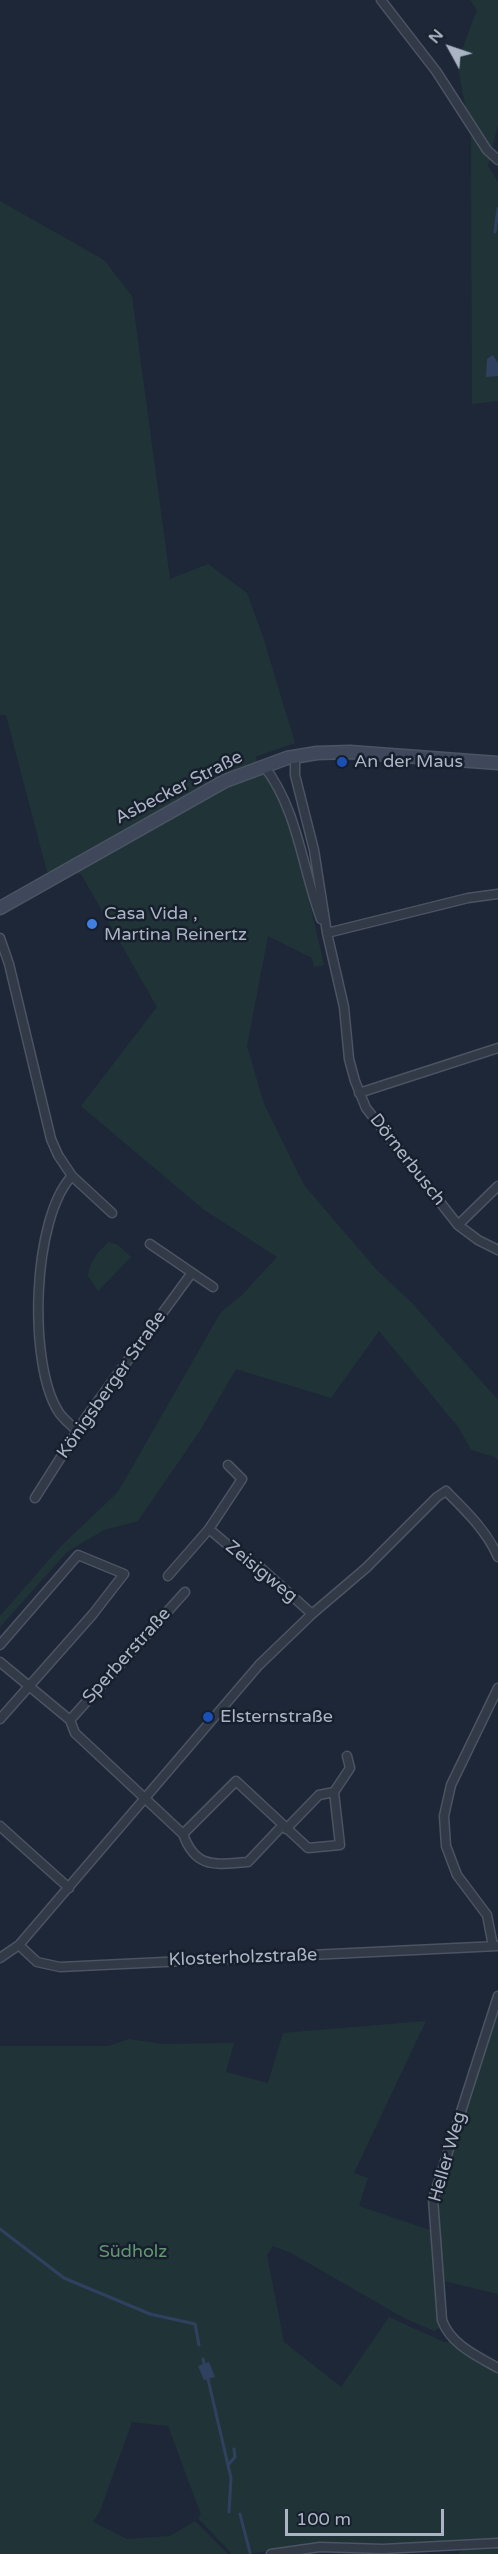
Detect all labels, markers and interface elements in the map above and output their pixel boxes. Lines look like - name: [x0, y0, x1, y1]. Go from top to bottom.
- north arrow: [420, 18, 480, 78]
- text: N: [424, 25, 448, 48]
- street label: Asbecker Straße: [112, 747, 246, 829]
- place label: An der Maus: [354, 751, 463, 773]
- marker: An der Maus: [335, 755, 349, 769]
- place label: Casa Vida , Martina Reinertz: [104, 903, 247, 946]
- marker: Casa Vida , Martina Reinertz: [85, 917, 99, 931]
- street label: Dörnerbusch: [364, 1110, 450, 1210]
- street label: Königsberger Straße: [53, 1307, 171, 1463]
- street label: Zeisigweg: [221, 1536, 301, 1608]
- street label: Sperberstraße: [78, 1604, 176, 1708]
- place label: Elsternstraße: [220, 1706, 333, 1728]
- marker: Elsternstraße: [201, 1710, 215, 1724]
- street label: Klosterholzstraße: [168, 1945, 318, 1971]
- street label: Heller Weg: [425, 2109, 471, 2205]
- park label: Südholz: [99, 2241, 167, 2263]
- scale bar: [288, 2497, 447, 2535]
- text: 100 m: [296, 2508, 351, 2530]

